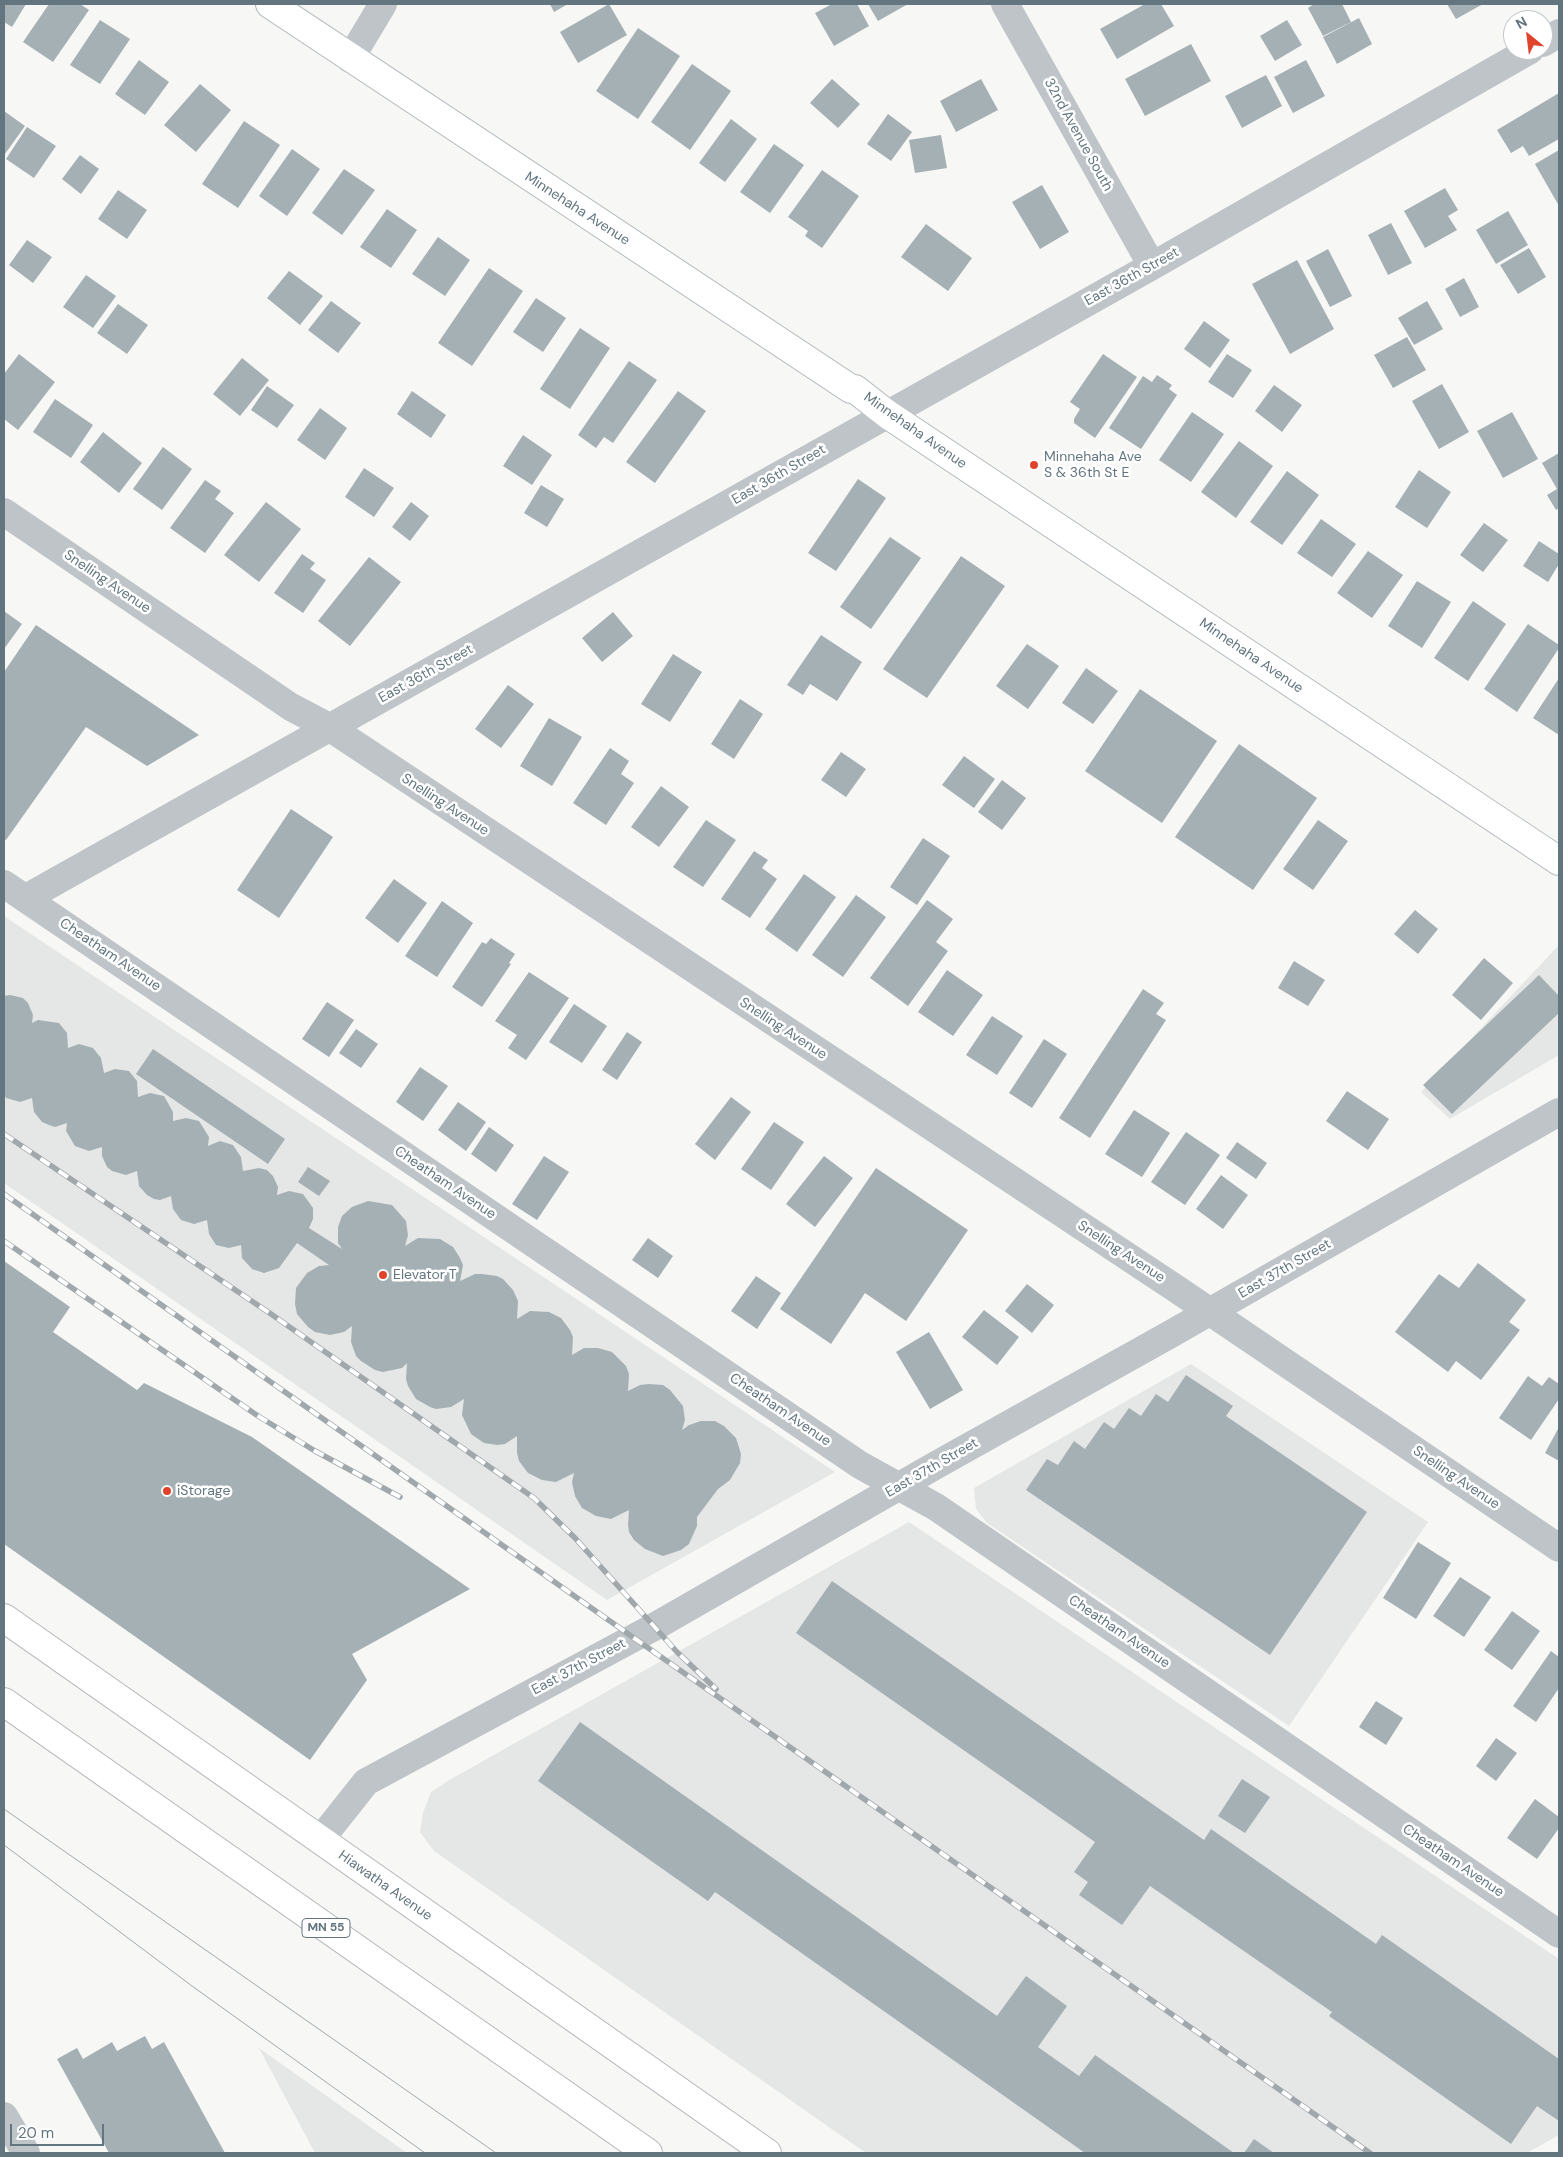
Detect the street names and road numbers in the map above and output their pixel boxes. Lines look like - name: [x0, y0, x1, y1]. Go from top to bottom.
- street label: 32nd Avenue South: [1040, 76, 1116, 194]
- street label: Minnehaha Avenue: [521, 169, 633, 249]
- street label: East 36th Street: [1082, 244, 1182, 310]
- street label: Minnehaha Avenue: [860, 389, 970, 473]
- street label: East 36th Street: [729, 441, 829, 509]
- street label: Snelling Avenue: [60, 547, 154, 617]
- street label: Minnehaha Avenue: [1196, 615, 1306, 697]
- street label: East 36th Street: [376, 641, 476, 707]
- street label: Snelling Avenue: [398, 770, 492, 840]
- street label: Cheatham Avenue: [56, 915, 164, 995]
- street label: Snelling Avenue: [736, 994, 830, 1064]
- street label: Cheatham Avenue: [391, 1143, 499, 1223]
- street label: Snelling Avenue: [1074, 1217, 1168, 1287]
- street label: East 37th Street: [1236, 1236, 1334, 1302]
- street label: Cheatham Avenue: [726, 1370, 834, 1450]
- street label: East 37th Street: [883, 1435, 981, 1501]
- street label: Snelling Avenue: [1409, 1443, 1503, 1513]
- street label: Cheatham Avenue: [1065, 1592, 1173, 1672]
- street label: East 37th Street: [529, 1635, 629, 1699]
- street label: Cheatham Avenue: [1399, 1821, 1507, 1901]
- street label: Hiawatha Avenue: [335, 1847, 435, 1925]
- road number: MN 55: [302, 1919, 350, 1938]

